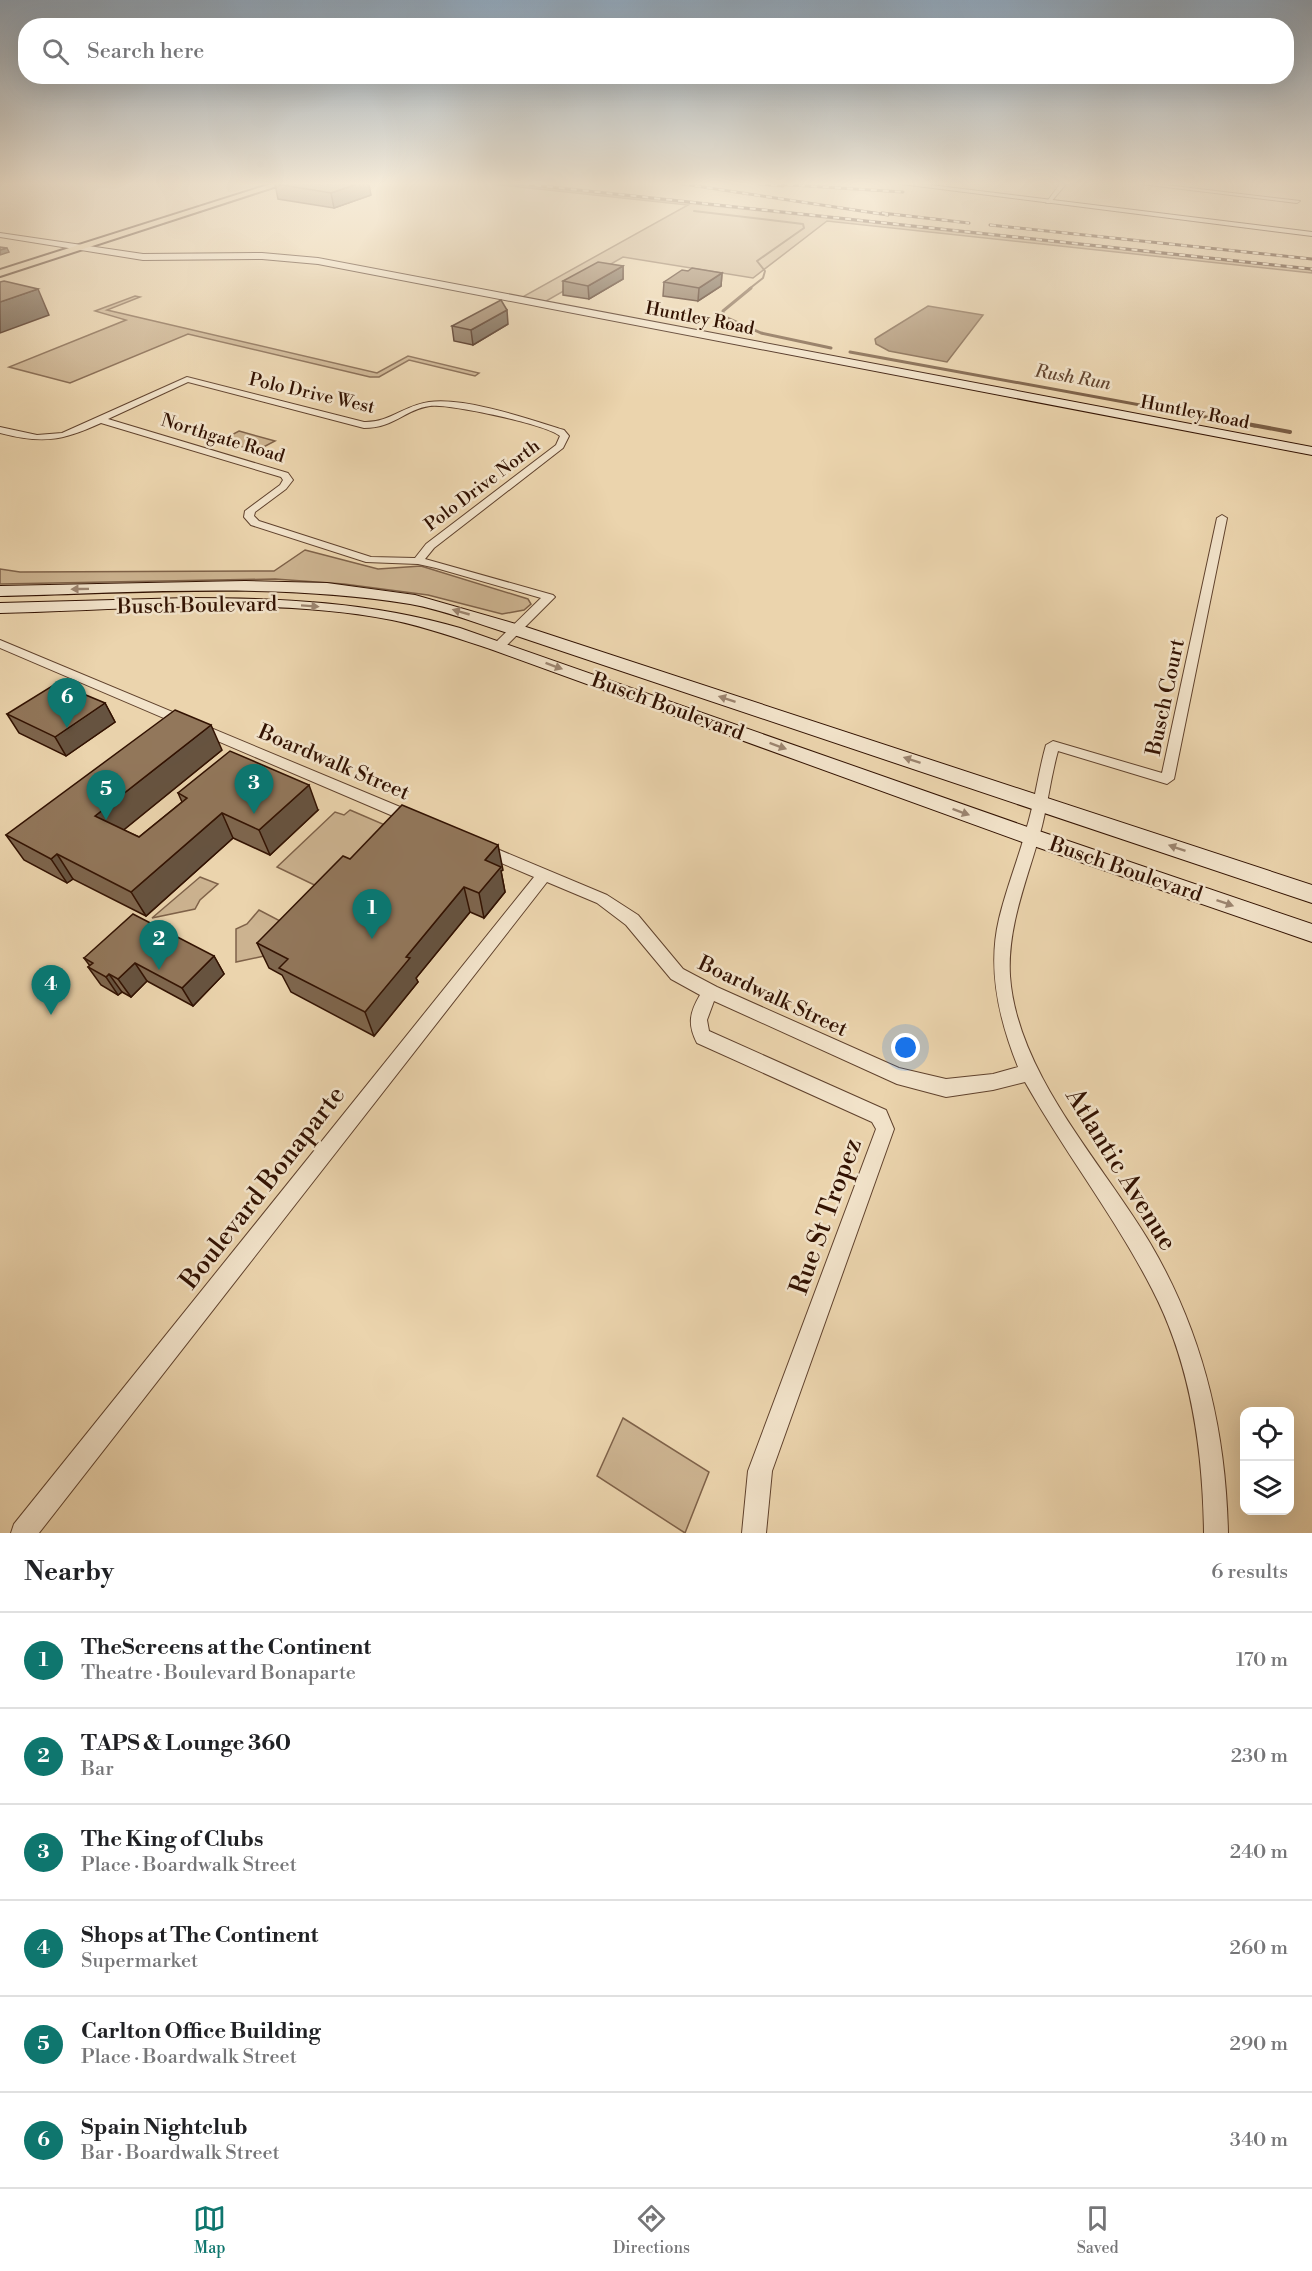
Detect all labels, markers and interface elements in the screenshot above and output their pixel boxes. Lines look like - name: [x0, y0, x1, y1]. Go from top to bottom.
- search box: [18, 18, 1294, 84]
- icon: search: [39, 35, 72, 68]
- text: Search here: [87, 38, 204, 65]
- street label: Huntley Road: [643, 297, 757, 340]
- water label: Rush Run: [1032, 359, 1114, 396]
- street label: Polo Drive West: [247, 368, 378, 419]
- street label: Huntley Road: [1138, 391, 1252, 434]
- street label: Northgate Road: [158, 409, 288, 468]
- street label: Polo Drive North: [420, 434, 545, 536]
- one-way arrow: [70, 585, 89, 594]
- street label: Busch Boulevard: [116, 592, 277, 620]
- one-way arrow: [301, 601, 320, 611]
- one-way arrow: [452, 607, 470, 616]
- street label: Busch Court: [1141, 636, 1191, 759]
- one-way arrow: [546, 661, 564, 671]
- street label: Busch Boulevard: [587, 667, 747, 747]
- pin: 6: [48, 678, 86, 728]
- one-way arrow: [718, 694, 736, 703]
- street label: Boardwalk Street: [253, 719, 414, 807]
- one-way arrow: [769, 741, 787, 751]
- one-way arrow: [903, 755, 921, 764]
- pin: 3: [234, 764, 274, 814]
- pin: 5: [86, 770, 126, 820]
- one-way arrow: [952, 807, 970, 817]
- street label: Busch Boulevard: [1045, 831, 1206, 908]
- one-way arrow: [1168, 843, 1186, 853]
- pin: 1: [352, 890, 392, 939]
- one-way arrow: [1216, 898, 1234, 908]
- pin: 2: [140, 920, 178, 970]
- street label: Boardwalk Street: [693, 950, 852, 1043]
- pin: 4: [32, 966, 70, 1015]
- your location: [891, 1033, 920, 1062]
- street label: Boulevard Bonaparte: [173, 1079, 352, 1297]
- street label: Atlantic Avenue: [1058, 1081, 1184, 1257]
- street label: Rue St Tropez: [783, 1134, 869, 1299]
- map controls: [1240, 1407, 1294, 1515]
- button: locate: [1240, 1407, 1294, 1461]
- button: layers: [1240, 1461, 1294, 1515]
- text: Nearby: [24, 1556, 114, 1588]
- text: 6 results: [1211, 1560, 1288, 1585]
- text: TheScreens at the Continent: [81, 1634, 371, 1661]
- text: 1: [39, 1648, 48, 1673]
- text: 170 m: [1236, 1648, 1288, 1673]
- text: Theatre · Boulevard Bonaparte: [81, 1661, 356, 1686]
- text: TAPS & Lounge 360: [81, 1730, 291, 1757]
- text: 2: [37, 1744, 50, 1769]
- text: 230 m: [1231, 1744, 1288, 1769]
- text: Bar: [81, 1757, 114, 1782]
- text: The King of Clubs: [81, 1826, 263, 1853]
- text: 3: [37, 1840, 50, 1865]
- text: 240 m: [1230, 1840, 1288, 1865]
- text: Place · Boardwalk Street: [81, 1853, 297, 1878]
- text: Shops at The Continent: [81, 1922, 318, 1949]
- text: 4: [37, 1936, 50, 1961]
- text: 260 m: [1230, 1936, 1288, 1961]
- text: Supermarket: [81, 1949, 198, 1974]
- text: Carlton Office Building: [81, 2018, 321, 2045]
- text: 5: [37, 2032, 50, 2057]
- text: 290 m: [1230, 2032, 1288, 2057]
- text: Place · Boardwalk Street: [81, 2045, 297, 2070]
- text: Spain Nightclub: [81, 2114, 248, 2141]
- text: 6: [37, 2128, 50, 2153]
- text: 340 m: [1230, 2128, 1288, 2153]
- text: Bar · Boardwalk Street: [81, 2141, 280, 2166]
- tab: Map: [193, 2202, 226, 2258]
- tab: Directions: [613, 2202, 690, 2258]
- tab: Saved: [1077, 2202, 1119, 2258]

